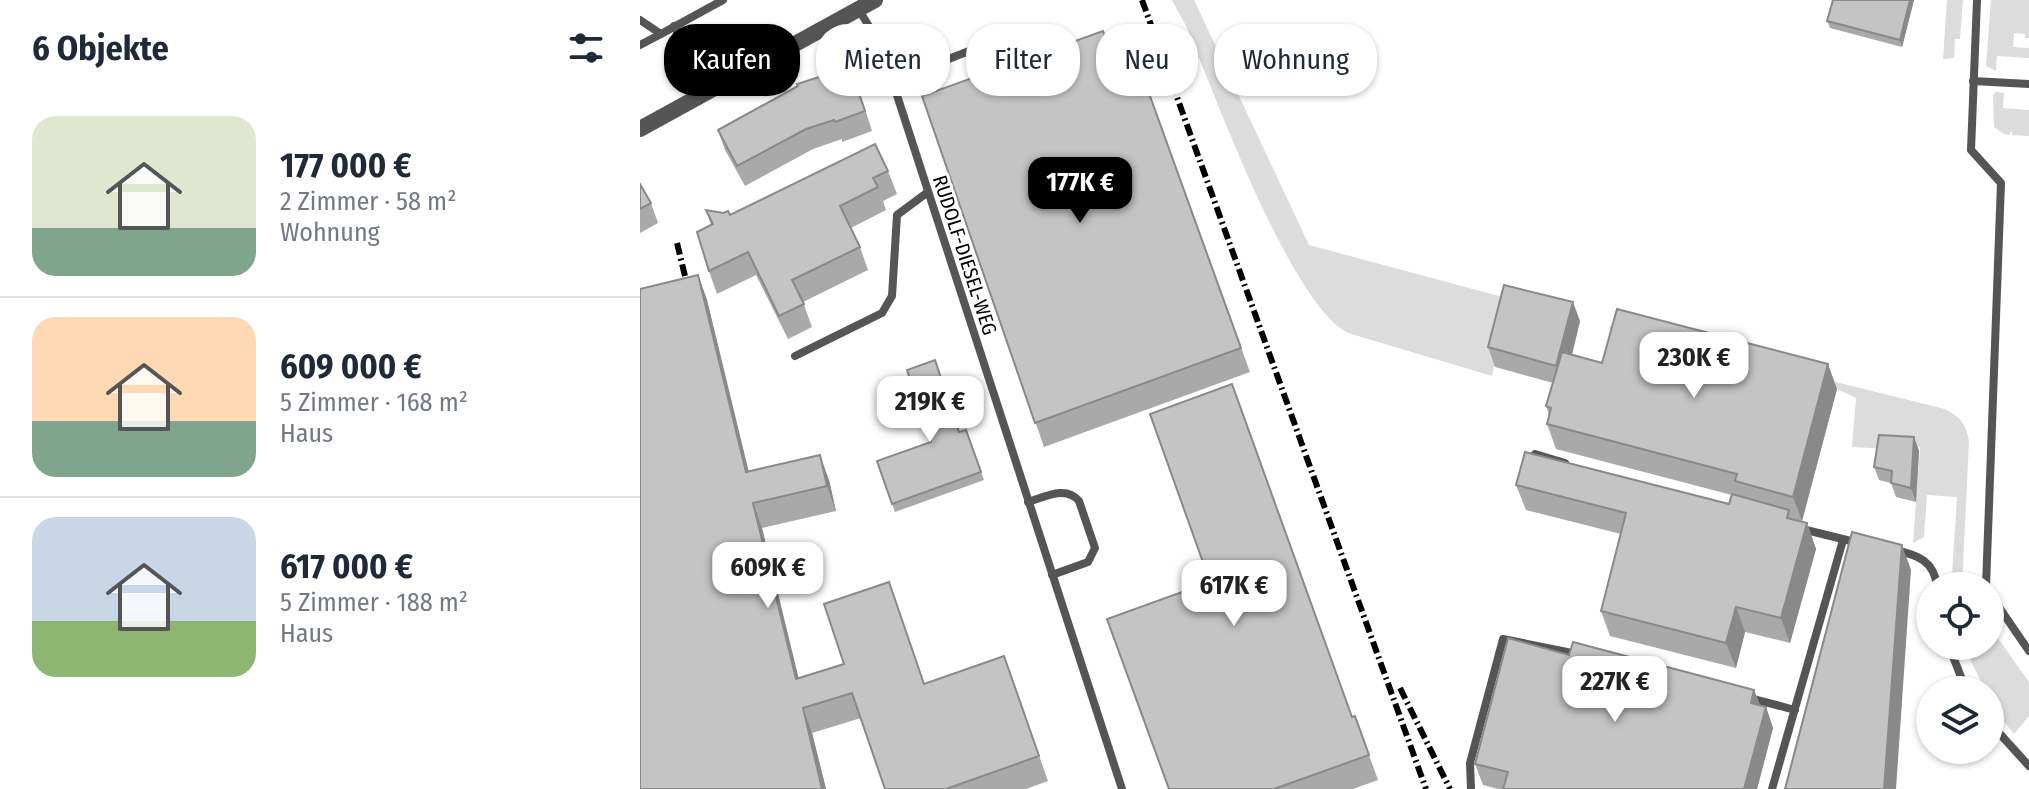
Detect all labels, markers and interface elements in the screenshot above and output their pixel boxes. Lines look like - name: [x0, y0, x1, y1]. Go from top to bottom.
- chip: Kaufen: [664, 24, 800, 96]
- chip: Mieten: [816, 24, 950, 96]
- chip: Filter: [966, 24, 1080, 96]
- chip: Neu: [1096, 24, 1198, 96]
- chip: Wohnung: [1214, 24, 1377, 96]
- icon: filters: [564, 26, 608, 70]
- text: 6 Objekte: [32, 28, 169, 69]
- text: 177 000 €: [280, 145, 412, 186]
- icon: home: [96, 148, 192, 244]
- pin: 177K €: [1015, 157, 1145, 225]
- text: 177K €: [1046, 167, 1114, 198]
- street label: RUDOLF-DIESEL-WEG: [928, 172, 1002, 338]
- text: 2 Zimmer · 58 m²: [280, 186, 456, 217]
- text: Wohnung: [280, 217, 380, 248]
- pin: 230K €: [1629, 332, 1759, 400]
- text: 230K €: [1658, 342, 1730, 373]
- text: 609 000 €: [280, 346, 422, 387]
- icon: home: [96, 349, 192, 445]
- pin: 219K €: [865, 376, 995, 444]
- text: 219K €: [895, 386, 965, 417]
- text: 5 Zimmer · 168 m²: [280, 387, 468, 418]
- text: Haus: [280, 418, 333, 449]
- pin: 609K €: [703, 542, 833, 610]
- text: 617 000 €: [280, 546, 413, 587]
- icon: home: [96, 549, 192, 645]
- text: 609K €: [730, 552, 806, 583]
- pin: 617K €: [1169, 560, 1299, 628]
- text: 617K €: [1200, 570, 1268, 601]
- map controls: [1916, 572, 2004, 764]
- button: locate: [1916, 572, 2004, 660]
- text: 5 Zimmer · 188 m²: [280, 587, 468, 618]
- text: Haus: [280, 618, 333, 649]
- pin: 227K €: [1550, 656, 1680, 724]
- text: 227K €: [1580, 666, 1650, 697]
- button: layers: [1916, 676, 2004, 764]

